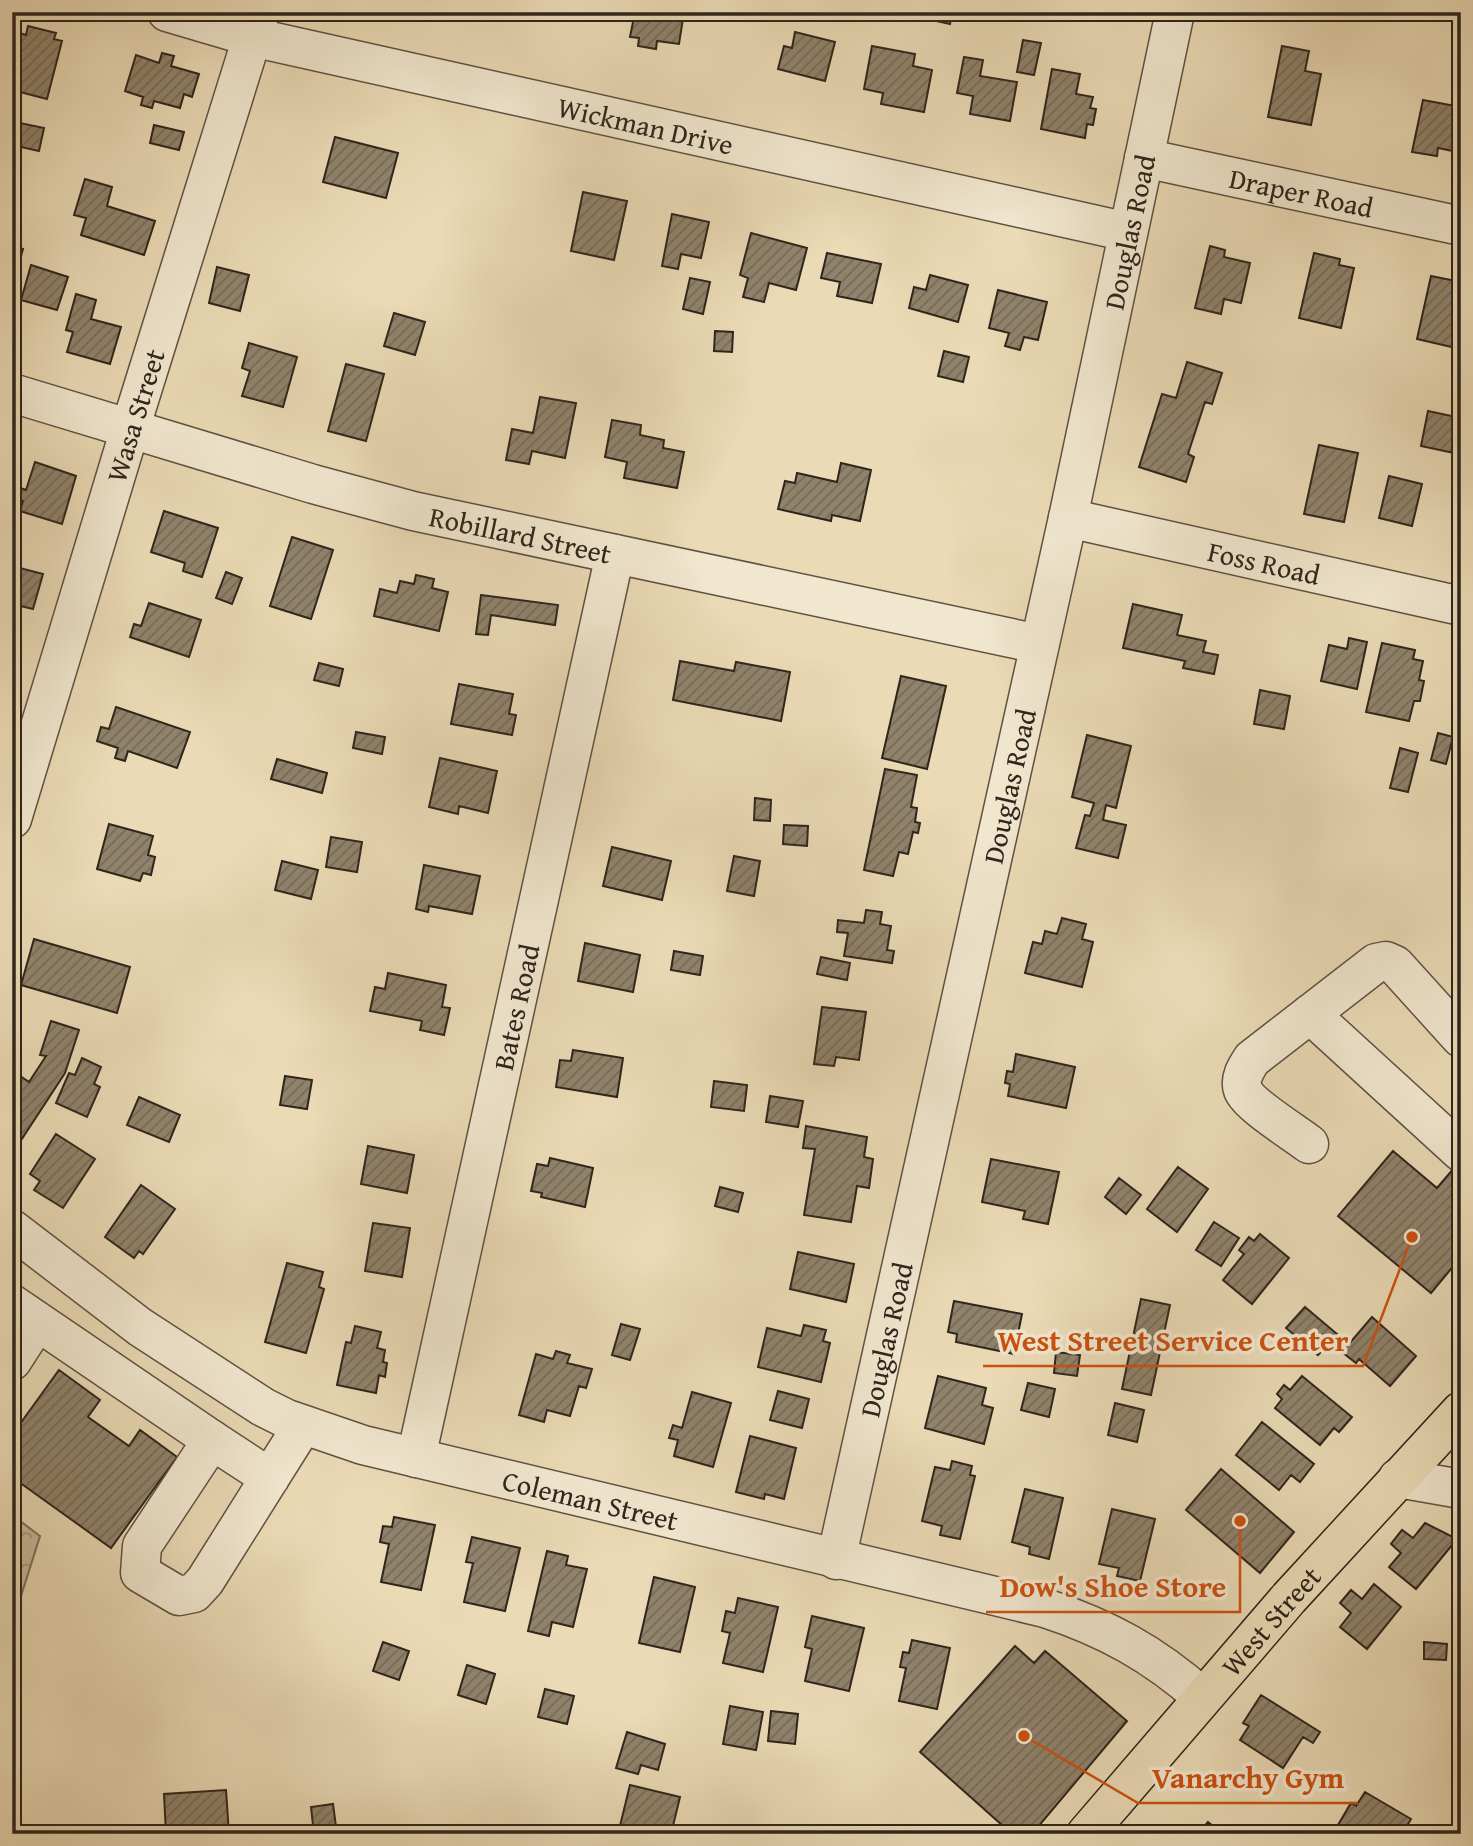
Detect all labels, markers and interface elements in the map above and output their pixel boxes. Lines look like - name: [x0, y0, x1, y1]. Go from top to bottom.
- street label: Wickman Drive: [554, 85, 737, 164]
- street label: Douglas Road: [1092, 151, 1165, 313]
- street label: Draper Road: [1226, 156, 1377, 227]
- street label: Wasa Street: [95, 343, 174, 487]
- street label: Robillard Street: [426, 495, 615, 573]
- street label: Foss Road: [1204, 529, 1324, 594]
- street label: Douglas Road: [971, 705, 1045, 867]
- street label: Bates Road: [482, 940, 549, 1074]
- street label: Douglas Road: [848, 1258, 922, 1421]
- callout: West Street Service Center: [983, 1315, 1363, 1366]
- text: West Street Service Center: [997, 1318, 1349, 1362]
- street label: Coleman Street: [498, 1459, 683, 1540]
- street label: West Street: [1211, 1556, 1330, 1684]
- callout: Dow's Shoe Store: [986, 1561, 1240, 1612]
- text: Dow's Shoe Store: [1000, 1564, 1226, 1608]
- callout: Vanarchy Gym: [1138, 1752, 1358, 1803]
- text: Vanarchy Gym: [1152, 1755, 1345, 1799]

